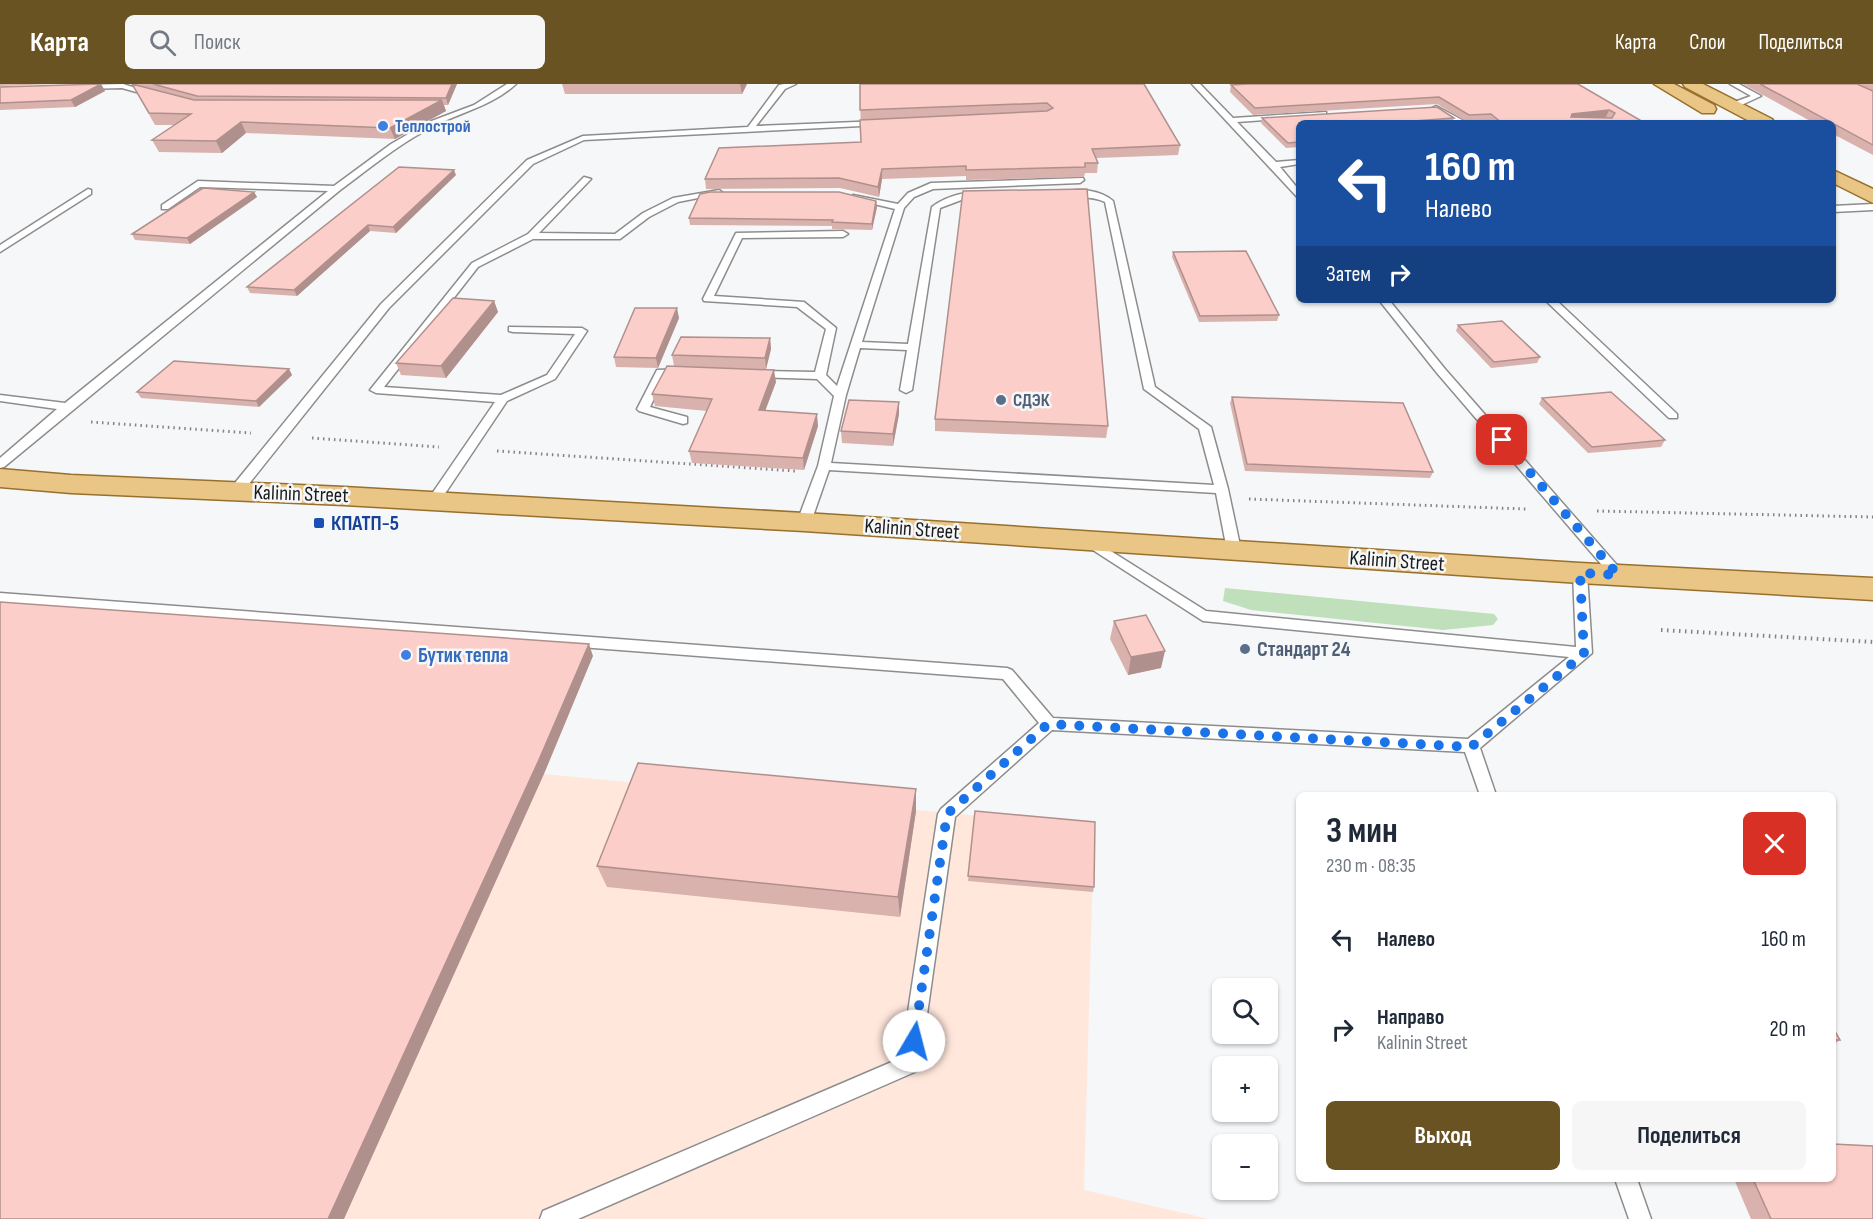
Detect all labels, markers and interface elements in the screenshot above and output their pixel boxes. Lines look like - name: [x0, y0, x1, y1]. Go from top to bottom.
- search box: [125, 15, 545, 69]
- text: Карта: [30, 26, 89, 59]
- icon: search: [146, 26, 179, 59]
- text: Поиск: [194, 29, 240, 56]
- text: Карта: [1615, 30, 1656, 55]
- text: Слои: [1689, 30, 1725, 55]
- text: Поделиться: [1758, 30, 1843, 55]
- place label: Теплострой: [395, 116, 471, 137]
- marker: Теплострой: [376, 119, 390, 133]
- text: 160 m: [1425, 142, 1516, 193]
- icon: left: [1326, 144, 1404, 222]
- text: Налево: [1425, 193, 1492, 225]
- icon: right: [1383, 258, 1416, 291]
- text: Затем: [1326, 261, 1371, 288]
- place label: СДЭК: [1013, 390, 1050, 411]
- marker: СДЭК: [994, 393, 1008, 407]
- pin: [1476, 414, 1527, 465]
- icon: arrive: [1485, 423, 1518, 456]
- street label: Kalinin Street: [253, 480, 349, 508]
- place label: КПАТП-5: [331, 511, 399, 536]
- street label: Kalinin Street: [864, 513, 960, 545]
- marker: КПАТП-5: [312, 516, 326, 530]
- street label: Kalinin Street: [1349, 545, 1445, 577]
- place label: Стандарт 24: [1257, 637, 1351, 662]
- marker: Стандарт 24: [1238, 642, 1252, 656]
- place label: Бутик тепла: [418, 643, 508, 668]
- marker: Бутик тепла: [399, 648, 413, 662]
- text: 3 мин: [1326, 810, 1398, 853]
- button: close: [1743, 812, 1806, 875]
- text: 230 m · 08:35: [1326, 854, 1416, 878]
- icon: left: [1326, 923, 1359, 956]
- text: Налево: [1377, 926, 1435, 953]
- text: 160 m: [1761, 926, 1806, 953]
- map controls: [1212, 978, 1278, 1200]
- button: search: [1212, 978, 1278, 1044]
- text: Направо: [1377, 1004, 1444, 1031]
- position arrow: [882, 1009, 946, 1073]
- icon: right: [1326, 1013, 1359, 1046]
- text: 20 m: [1770, 1016, 1806, 1043]
- text: Kalinin Street: [1377, 1031, 1468, 1055]
- button: +: [1212, 1056, 1278, 1122]
- button: Выход: [1326, 1101, 1560, 1170]
- button: Поделиться: [1572, 1101, 1806, 1170]
- button: −: [1212, 1134, 1278, 1200]

